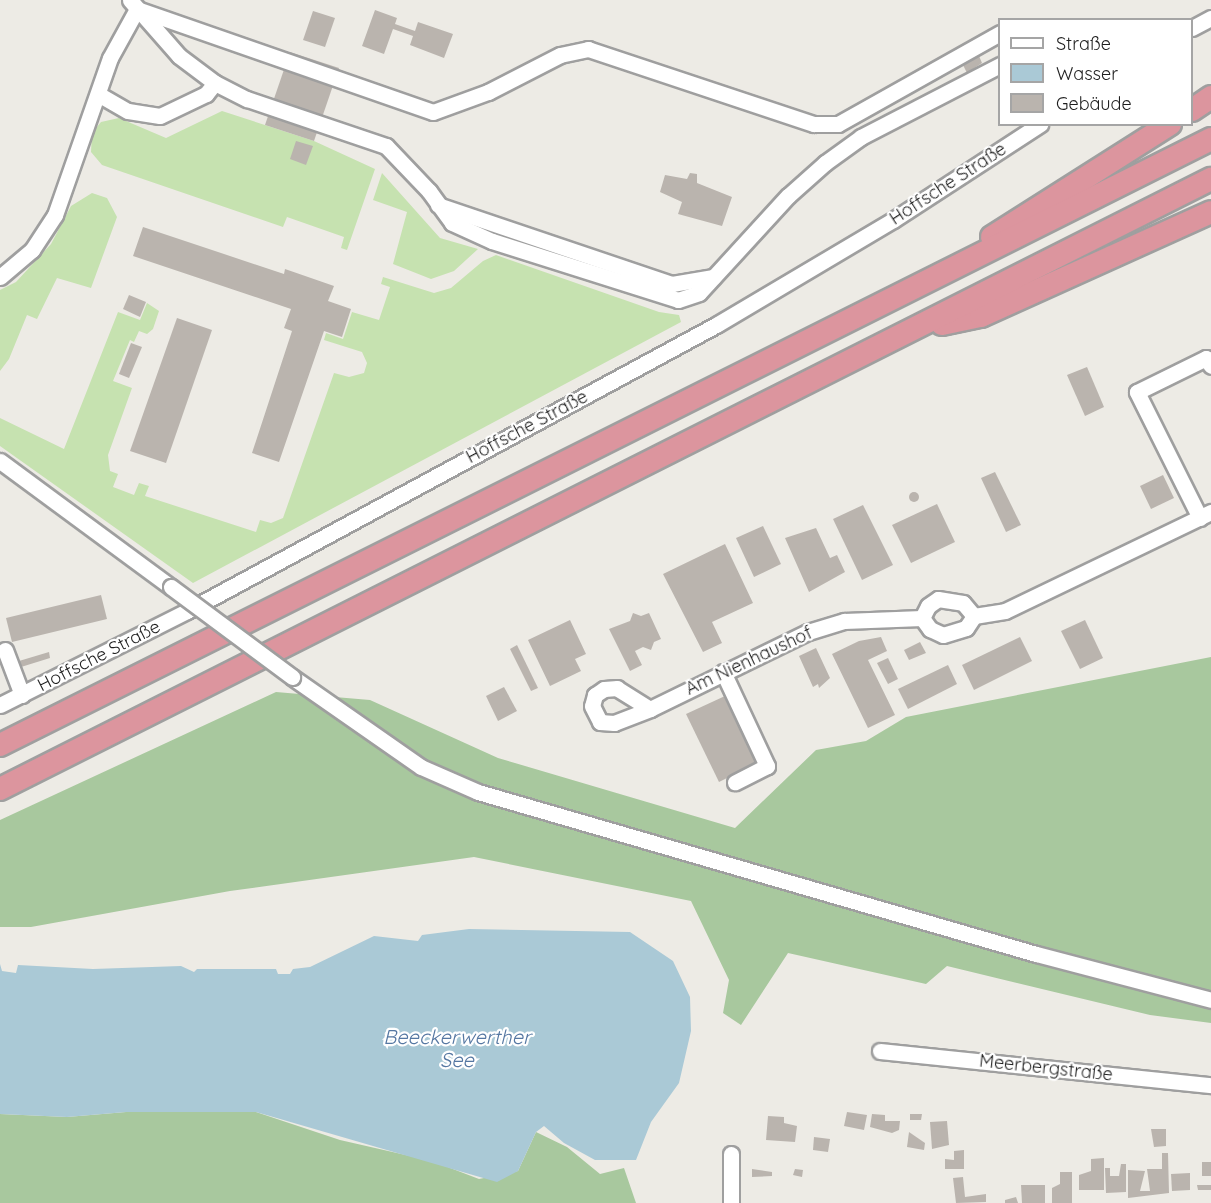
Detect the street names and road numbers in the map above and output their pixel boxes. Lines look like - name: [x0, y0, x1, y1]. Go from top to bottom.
- street label: Hoffsche Straße: [886, 138, 1010, 230]
- street label: Hoffsche Straße: [462, 386, 592, 468]
- street label: Hoffsche Straße: [34, 616, 164, 696]
- street label: Am Nienhaushof: [682, 622, 816, 700]
- street label: Meerbergstraße: [978, 1050, 1114, 1086]

